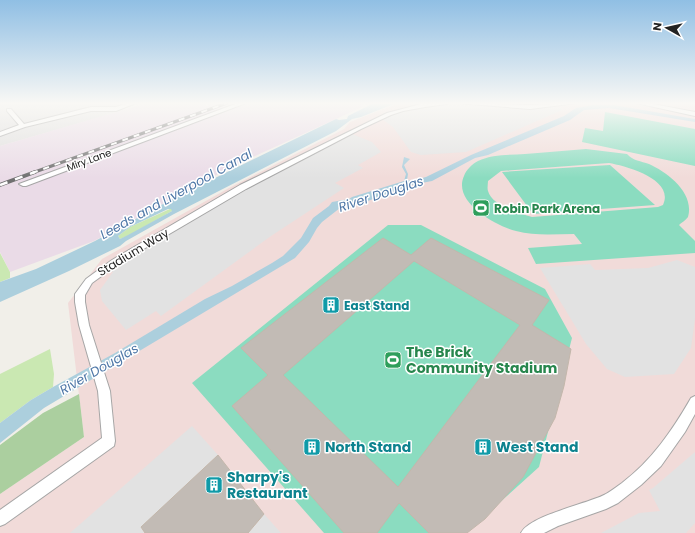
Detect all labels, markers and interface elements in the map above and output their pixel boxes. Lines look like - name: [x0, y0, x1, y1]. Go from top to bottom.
- north arrow: [647, 8, 687, 48]
- text: N: [649, 21, 666, 32]
- water label: Leeds and Liverpool Canal: [96, 144, 256, 244]
- street label: Miry Lane: [64, 145, 114, 175]
- water label: River Douglas: [336, 171, 426, 217]
- sports icon: Robin Park Arena: [471, 198, 491, 218]
- place label: Robin Park Arena: [494, 200, 600, 217]
- street label: Stadium Way: [94, 224, 172, 280]
- building icon: East Stand: [321, 295, 341, 315]
- place label: East Stand: [344, 297, 409, 314]
- water label: River Douglas: [56, 339, 142, 399]
- place label: The Brick Community Stadium: [406, 342, 558, 378]
- sports icon: The Brick Community Stadium: [383, 350, 403, 370]
- building icon: North Stand: [302, 437, 322, 457]
- place label: North Stand: [325, 437, 411, 457]
- building icon: West Stand: [473, 437, 493, 457]
- place label: West Stand: [496, 437, 579, 457]
- place label: Sharpy's Restaurant: [227, 467, 308, 503]
- building icon: Sharpy's Restaurant: [204, 475, 224, 495]

